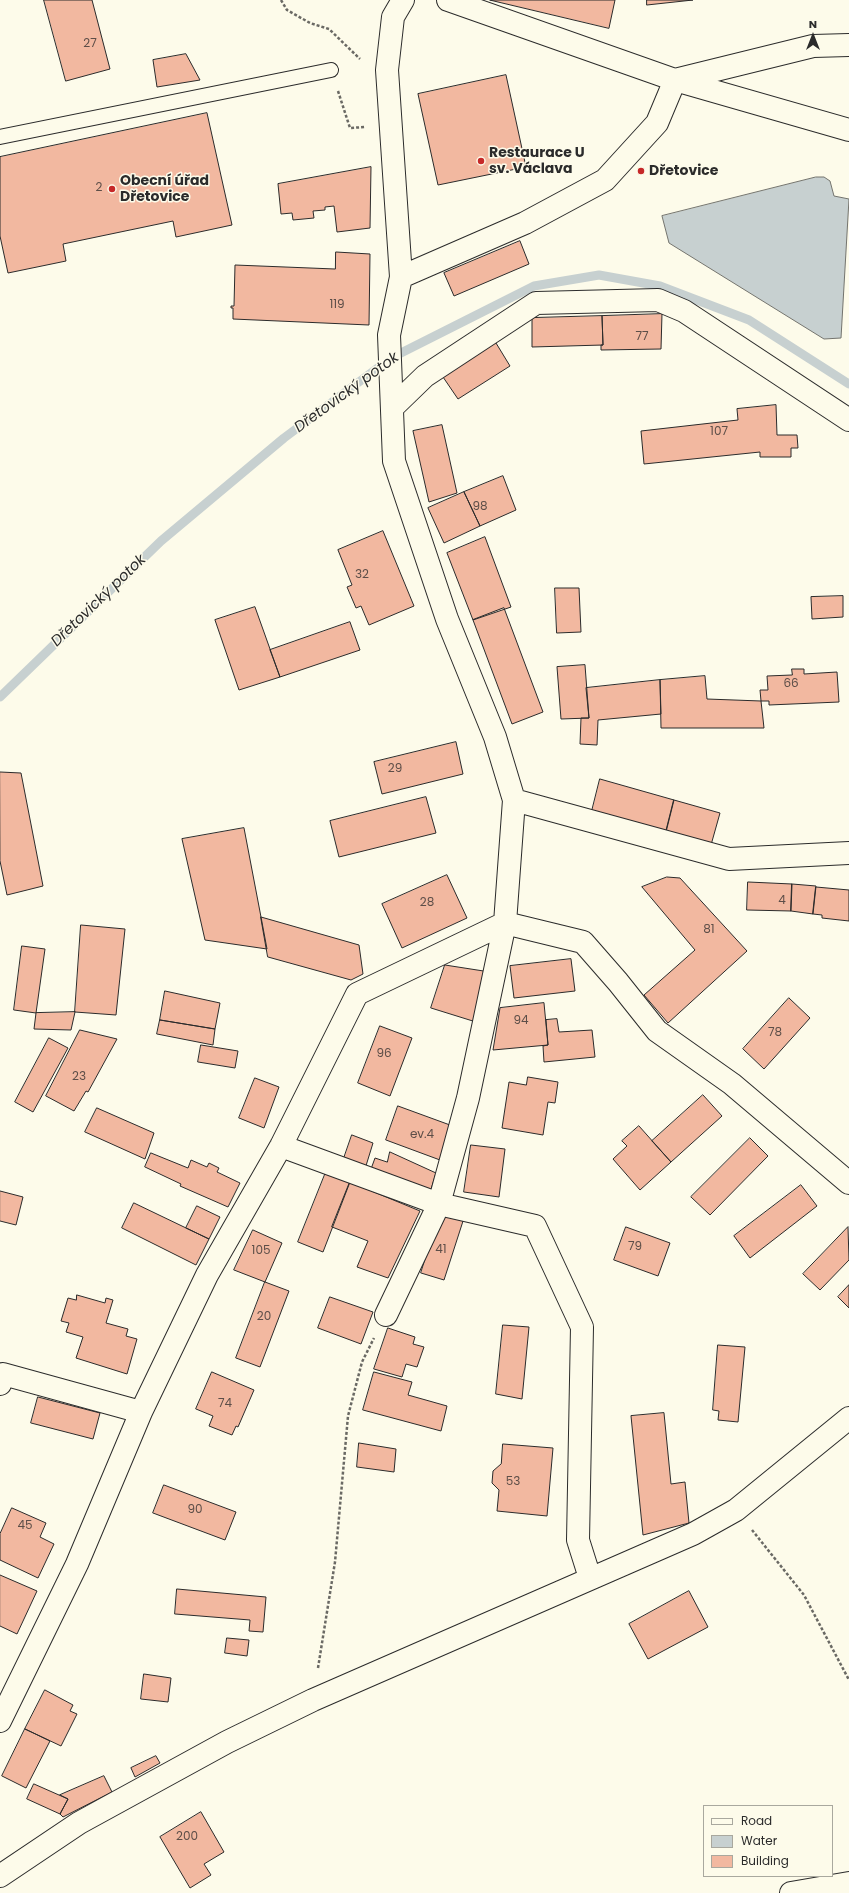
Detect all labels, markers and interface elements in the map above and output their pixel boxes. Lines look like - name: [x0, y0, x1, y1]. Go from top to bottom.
- north arrow: [793, 16, 833, 56]
- text: N: [809, 16, 817, 32]
- house number: 27: [83, 37, 97, 51]
- place label: Restaurace U sv. Václava: [489, 145, 585, 178]
- marker: Restaurace U sv. Václava: [476, 156, 486, 166]
- place label: Dřetovice: [649, 163, 718, 179]
- marker: Dřetovice: [636, 166, 646, 176]
- place label: Obecní úřad Dřetovice: [120, 173, 209, 206]
- house number: 2: [96, 181, 102, 195]
- marker: Obecní úřad Dřetovice: [107, 184, 117, 194]
- house number: 119: [329, 298, 345, 312]
- house number: 77: [635, 330, 649, 344]
- water label: Dřetovický potok: [291, 349, 403, 437]
- house number: 107: [710, 425, 728, 439]
- house number: 98: [472, 500, 488, 514]
- water label: Dřetovický potok: [48, 551, 150, 651]
- house number: 32: [355, 568, 369, 582]
- house number: 66: [783, 677, 799, 691]
- house number: 29: [388, 762, 402, 776]
- house number: 4: [778, 894, 786, 908]
- house number: 28: [420, 896, 434, 910]
- house number: 81: [703, 923, 715, 937]
- house number: 94: [513, 1014, 529, 1028]
- house number: 78: [768, 1026, 782, 1040]
- house number: 96: [376, 1047, 392, 1061]
- house number: 23: [72, 1070, 86, 1084]
- house number: ev.4: [410, 1128, 434, 1142]
- house number: 79: [628, 1240, 642, 1254]
- house number: 41: [435, 1243, 447, 1257]
- house number: 105: [252, 1244, 270, 1258]
- house number: 20: [257, 1310, 271, 1324]
- house number: 74: [218, 1397, 232, 1411]
- house number: 53: [506, 1475, 520, 1489]
- house number: 90: [187, 1503, 203, 1517]
- house number: 45: [17, 1519, 33, 1533]
- legend: [703, 1805, 833, 1877]
- text: Road: [741, 1812, 772, 1829]
- house number: 200: [176, 1830, 198, 1844]
- text: Water: [741, 1832, 777, 1849]
- text: Building: [741, 1852, 789, 1869]

